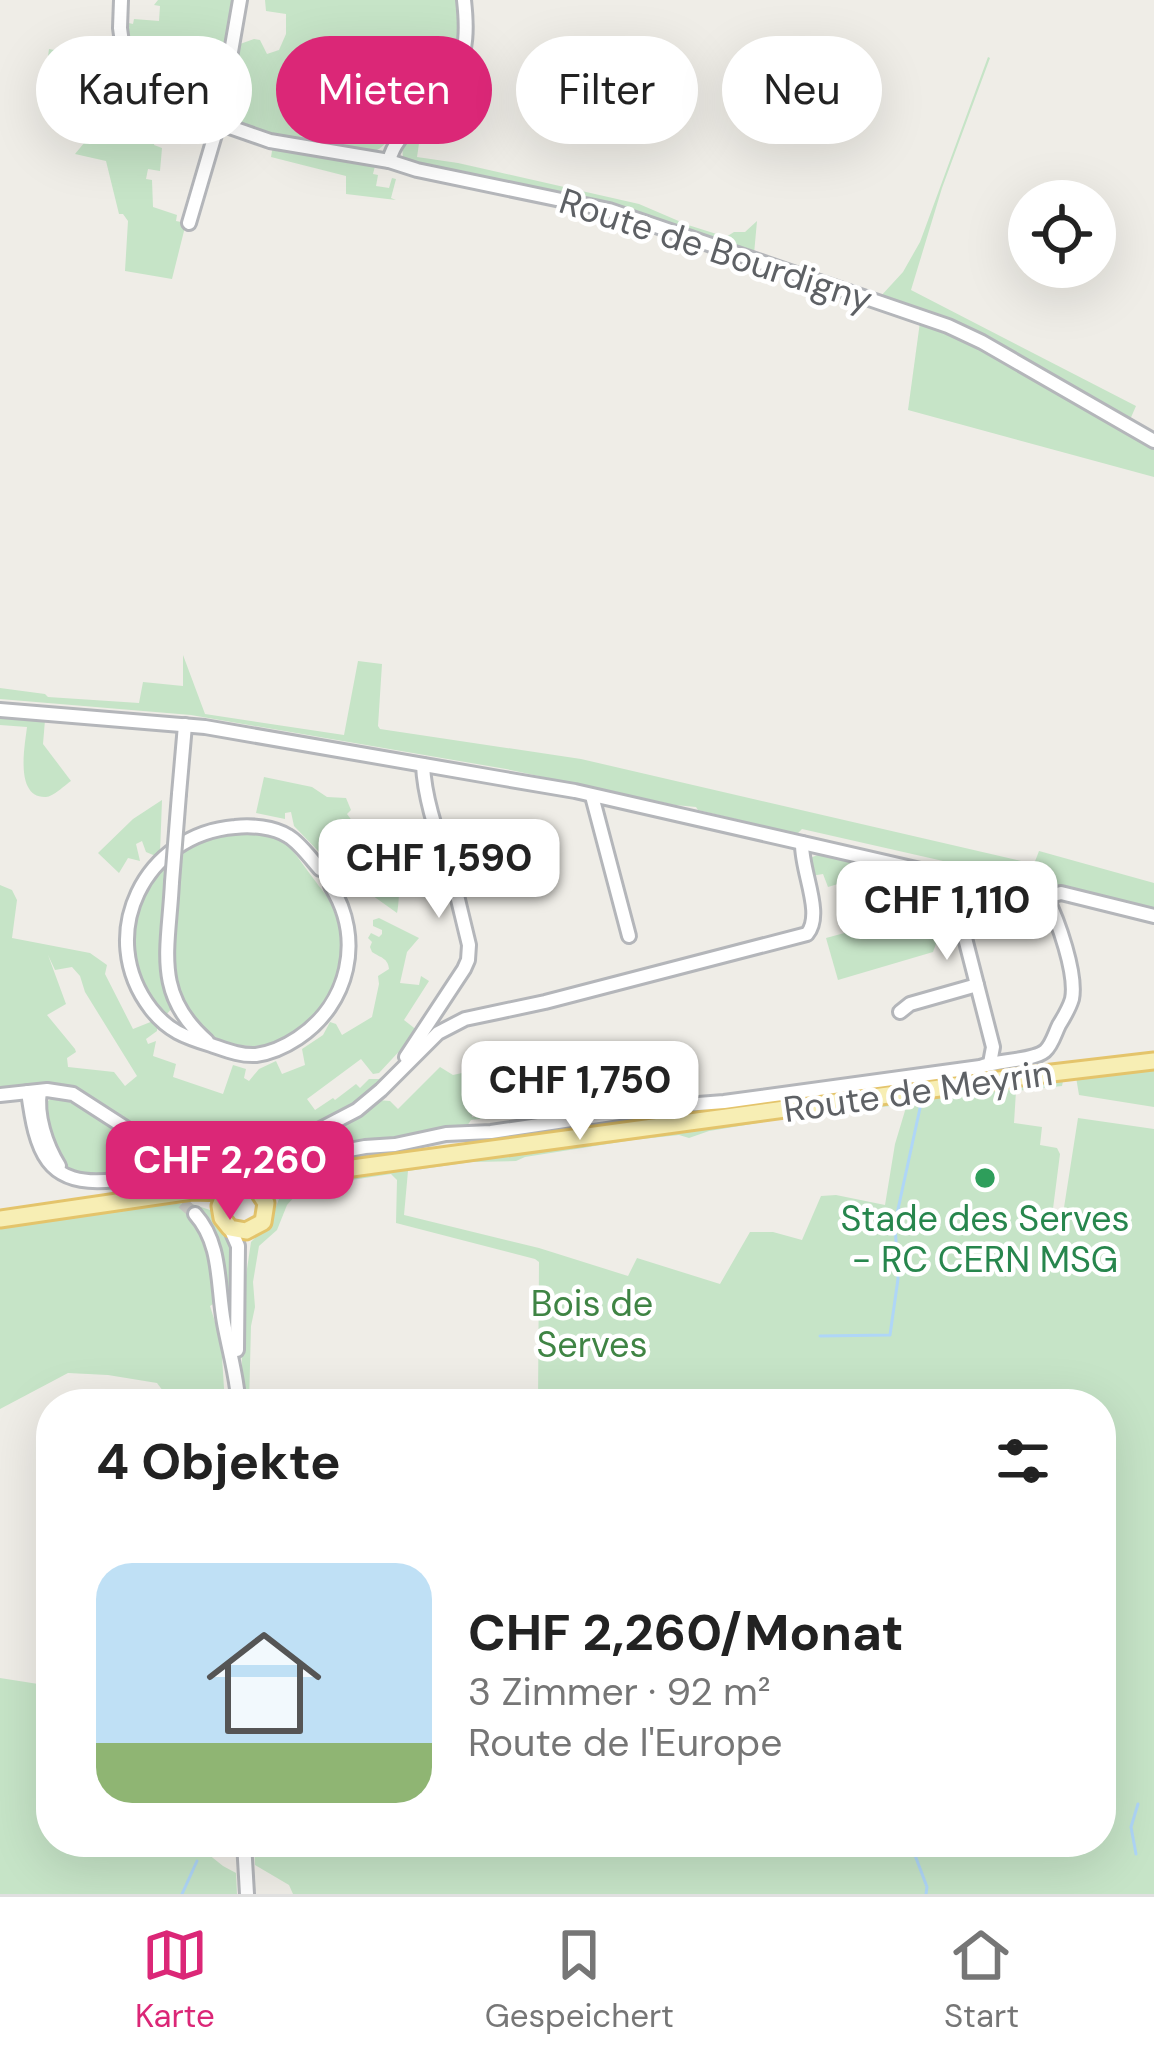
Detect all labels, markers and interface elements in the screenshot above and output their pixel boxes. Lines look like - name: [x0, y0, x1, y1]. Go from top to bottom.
- chip: Kaufen: [36, 36, 252, 144]
- chip: Mieten: [276, 36, 492, 144]
- chip: Filter: [516, 36, 698, 144]
- chip: Neu: [722, 36, 882, 144]
- street label: Route de Bourdigny: [554, 177, 878, 323]
- map controls: [1008, 180, 1116, 288]
- button: locate: [1008, 180, 1116, 288]
- pin: CHF 1,590: [302, 819, 576, 921]
- text: CHF 1,590: [346, 832, 532, 883]
- pin: CHF 1,110: [810, 861, 1084, 963]
- text: CHF 1,110: [863, 874, 1031, 925]
- pin: CHF 1,750: [443, 1041, 717, 1143]
- street label: Route de Meyrin: [780, 1049, 1056, 1133]
- text: CHF 1,750: [489, 1054, 672, 1105]
- pin: CHF 2,260: [93, 1121, 367, 1223]
- text: CHF 2,260: [133, 1134, 327, 1185]
- marker: Stade des Serves - RC CERN MSG: [972, 1165, 998, 1191]
- place label: Stade des Serves - RC CERN MSG: [840, 1195, 1130, 1283]
- park label: Bois de Serves: [531, 1280, 653, 1368]
- text: 4 Objekte: [96, 1428, 341, 1495]
- icon: filters: [990, 1428, 1056, 1494]
- text: CHF 2,260/Monat: [468, 1599, 904, 1666]
- icon: home: [192, 1611, 336, 1755]
- text: 3 Zimmer · 92 m²: [468, 1666, 771, 1717]
- text: Route de l'Europe: [468, 1717, 782, 1768]
- tab: Karte: [135, 1922, 215, 2037]
- tab: Gespeichert: [485, 1922, 674, 2037]
- tab: Start: [944, 1922, 1019, 2037]

